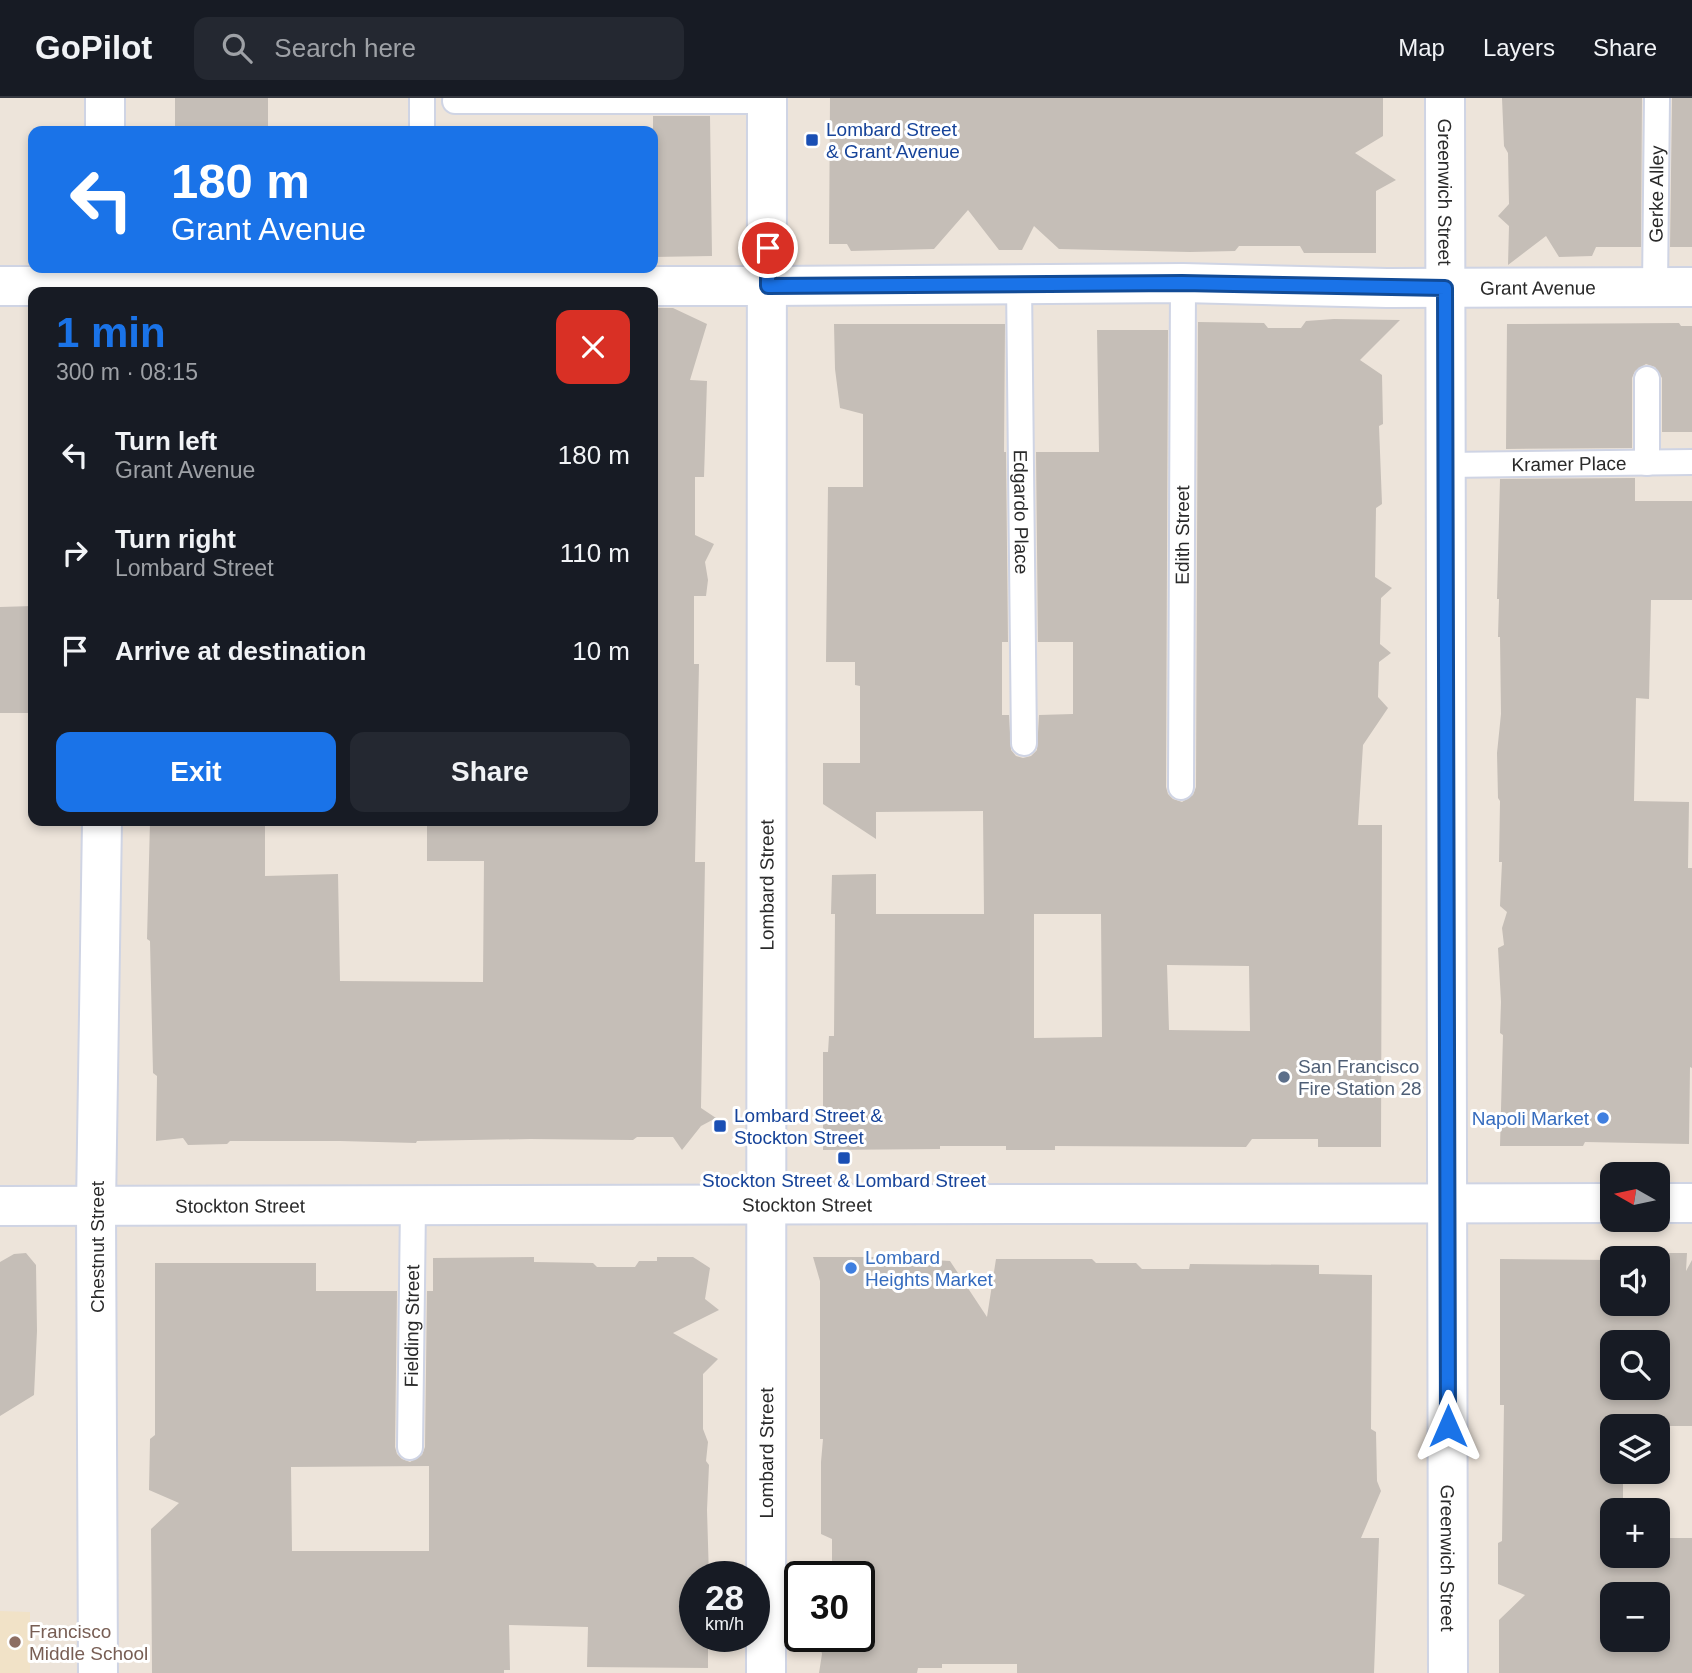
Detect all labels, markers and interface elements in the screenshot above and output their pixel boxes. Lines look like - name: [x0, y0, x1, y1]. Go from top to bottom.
- search box: [194, 17, 684, 80]
- text: GoPilot: [35, 29, 152, 66]
- icon: search: [218, 29, 256, 67]
- text: Search here: [274, 33, 416, 63]
- text: Map: [1398, 34, 1445, 61]
- text: Layers: [1483, 34, 1555, 61]
- text: Share: [1593, 34, 1657, 61]
- place label: Lombard Street & Grant Avenue: [826, 119, 960, 162]
- street label: Greenwich Street: [1434, 119, 1455, 266]
- marker: Lombard Street & Grant Avenue: [804, 132, 820, 148]
- street label: Gerke Alley: [1645, 145, 1668, 243]
- icon: left: [56, 154, 147, 245]
- text: 180 m: [171, 154, 310, 208]
- text: Grant Avenue: [171, 211, 366, 247]
- pin: [738, 218, 798, 278]
- icon: arrive: [749, 229, 787, 267]
- street label: Grant Avenue: [1480, 277, 1596, 299]
- text: 1 min: [56, 309, 166, 356]
- button: close: [556, 310, 630, 384]
- text: 300 m · 08:15: [56, 359, 198, 385]
- text: Turn left: [115, 426, 217, 456]
- icon: left: [56, 436, 94, 474]
- text: 180 m: [558, 440, 630, 470]
- street label: Edgardo Place: [1010, 449, 1032, 574]
- street label: Kramer Place: [1511, 453, 1627, 475]
- text: Grant Avenue: [115, 457, 255, 483]
- street label: Edith Street: [1172, 485, 1193, 585]
- text: Turn right: [115, 524, 236, 554]
- icon: right: [56, 534, 94, 572]
- text: 110 m: [560, 538, 630, 568]
- text: Lombard Street: [115, 555, 274, 581]
- icon: arrive: [56, 632, 94, 670]
- text: Arrive at destination: [115, 636, 366, 666]
- text: 10 m: [572, 636, 630, 666]
- button: Exit: [56, 732, 336, 812]
- button: Share: [350, 732, 630, 812]
- street label: Lombard Street: [756, 819, 778, 951]
- place label: San Francisco Fire Station 28: [1298, 1056, 1422, 1099]
- marker: San Francisco Fire Station 28: [1276, 1069, 1292, 1085]
- place label: Lombard Street & Stockton Street: [734, 1105, 883, 1148]
- place label: Napoli Market: [1472, 1108, 1590, 1129]
- marker: Napoli Market: [1595, 1110, 1611, 1126]
- marker: Lombard Street & Stockton Street: [712, 1118, 728, 1134]
- marker: Stockton Street & Lombard Street: [836, 1150, 852, 1166]
- north arrow: [1600, 1162, 1670, 1232]
- map controls: [1600, 1162, 1670, 1652]
- place label: Stockton Street & Lombard Street: [702, 1170, 987, 1191]
- street label: Chestnut Street: [87, 1180, 108, 1313]
- street label: Stockton Street: [742, 1194, 873, 1216]
- street label: Stockton Street: [175, 1195, 306, 1217]
- button: sound: [1600, 1246, 1670, 1316]
- place label: Lombard Heights Market: [865, 1247, 993, 1290]
- marker: Lombard Heights Market: [843, 1260, 859, 1276]
- street label: Fielding Street: [401, 1264, 423, 1387]
- button: search: [1600, 1330, 1670, 1400]
- street label: Lombard Street: [756, 1387, 777, 1519]
- position arrow: [1411, 1389, 1485, 1463]
- button: layers: [1600, 1414, 1670, 1484]
- street label: Greenwich Street: [1437, 1485, 1458, 1632]
- button: +: [1600, 1498, 1670, 1568]
- speed limit sign: 30: [784, 1561, 875, 1652]
- text: 28: [705, 1578, 744, 1617]
- button: −: [1600, 1582, 1670, 1652]
- text: km/h: [705, 1614, 744, 1634]
- place label: Francisco Middle School: [29, 1621, 148, 1664]
- marker: Francisco Middle School: [7, 1634, 23, 1650]

